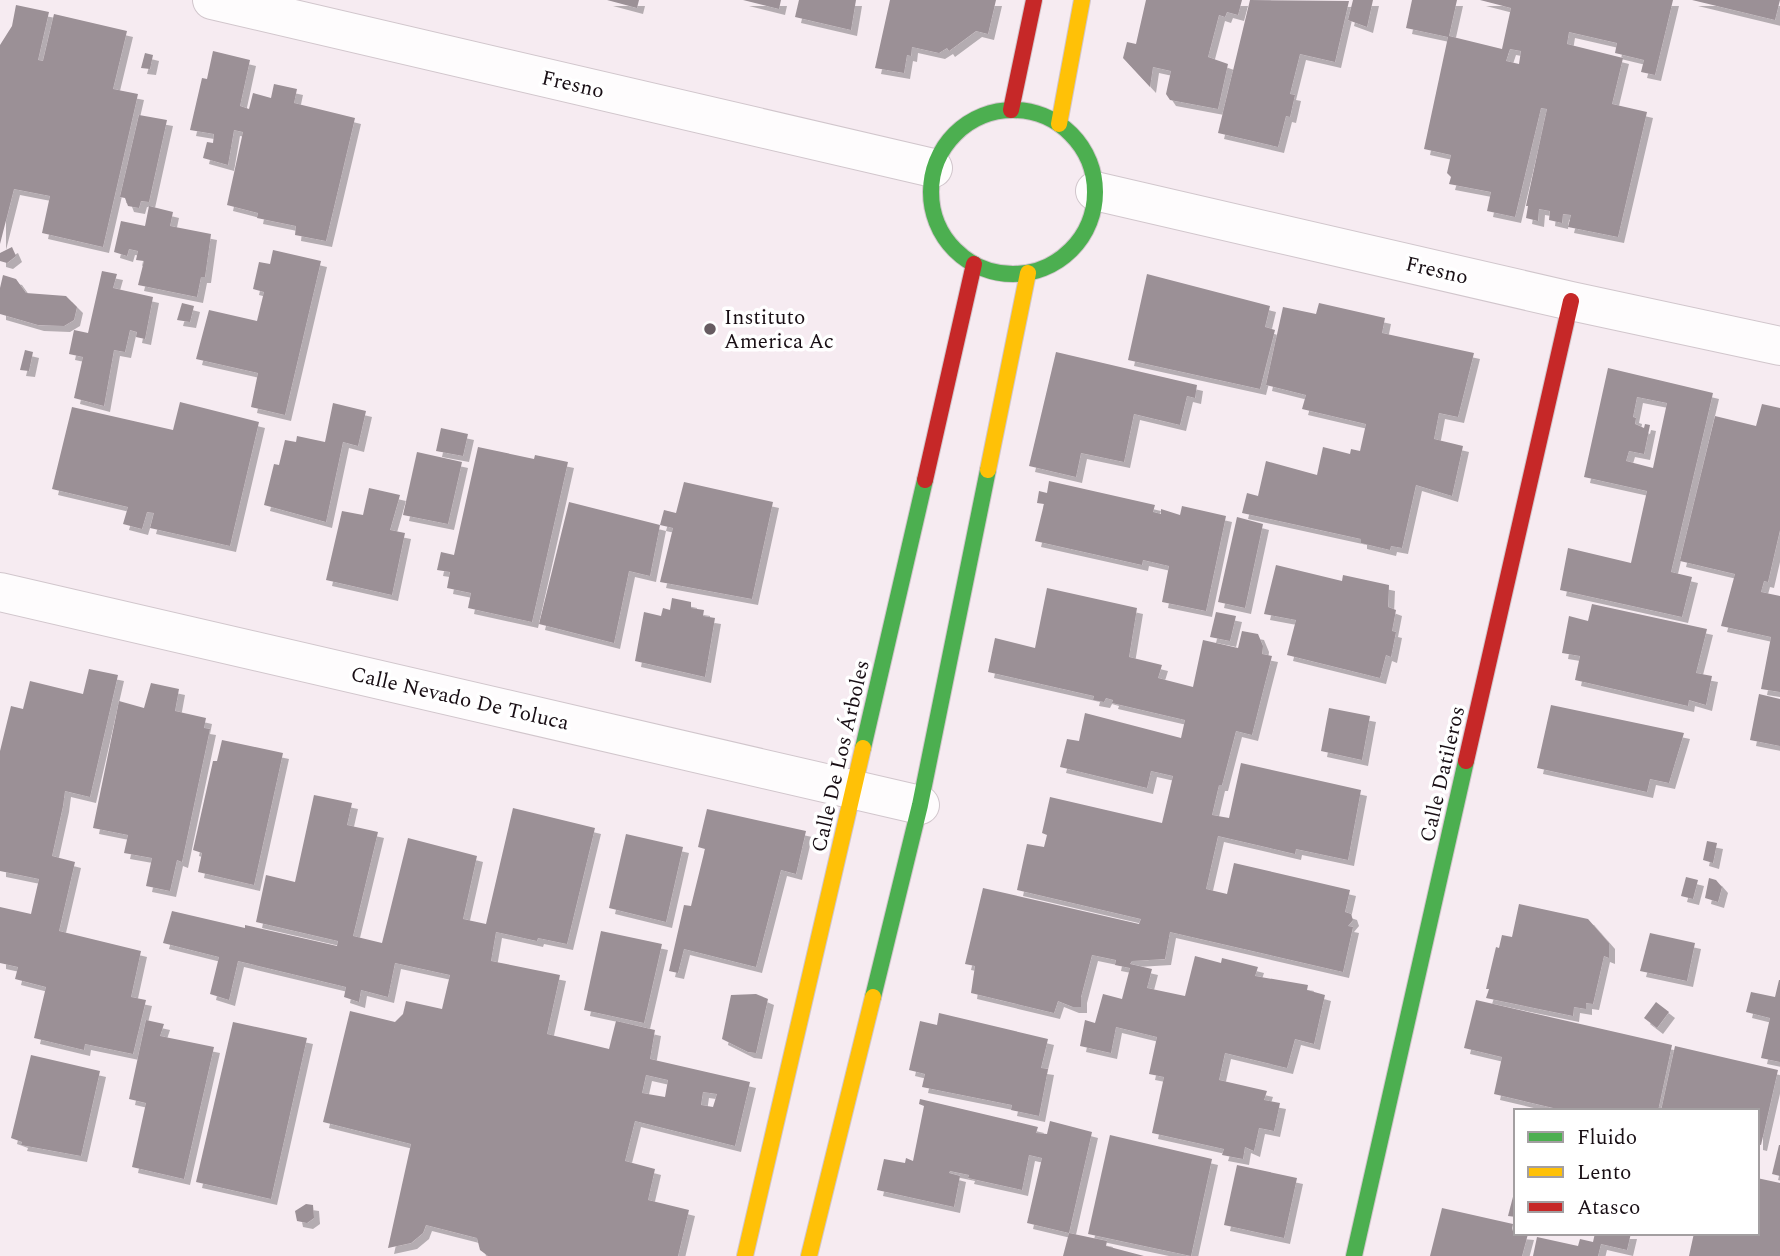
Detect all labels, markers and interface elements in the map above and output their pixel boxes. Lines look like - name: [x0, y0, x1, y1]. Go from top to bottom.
- street label: Fresno: [538, 62, 607, 108]
- street label: Fresno: [1402, 248, 1471, 294]
- place label: Instituto America Ac: [724, 302, 834, 358]
- marker: Instituto America Ac: [702, 321, 718, 337]
- street label: Calle De Los Árboles: [803, 657, 879, 856]
- street label: Calle Nevado De Toluca: [347, 658, 573, 740]
- street label: Calle Datileros: [1412, 703, 1474, 845]
- legend: [1514, 1109, 1759, 1235]
- text: Fluido: [1577, 1122, 1637, 1154]
- text: Lento: [1577, 1157, 1631, 1189]
- text: Atasco: [1577, 1192, 1640, 1224]

